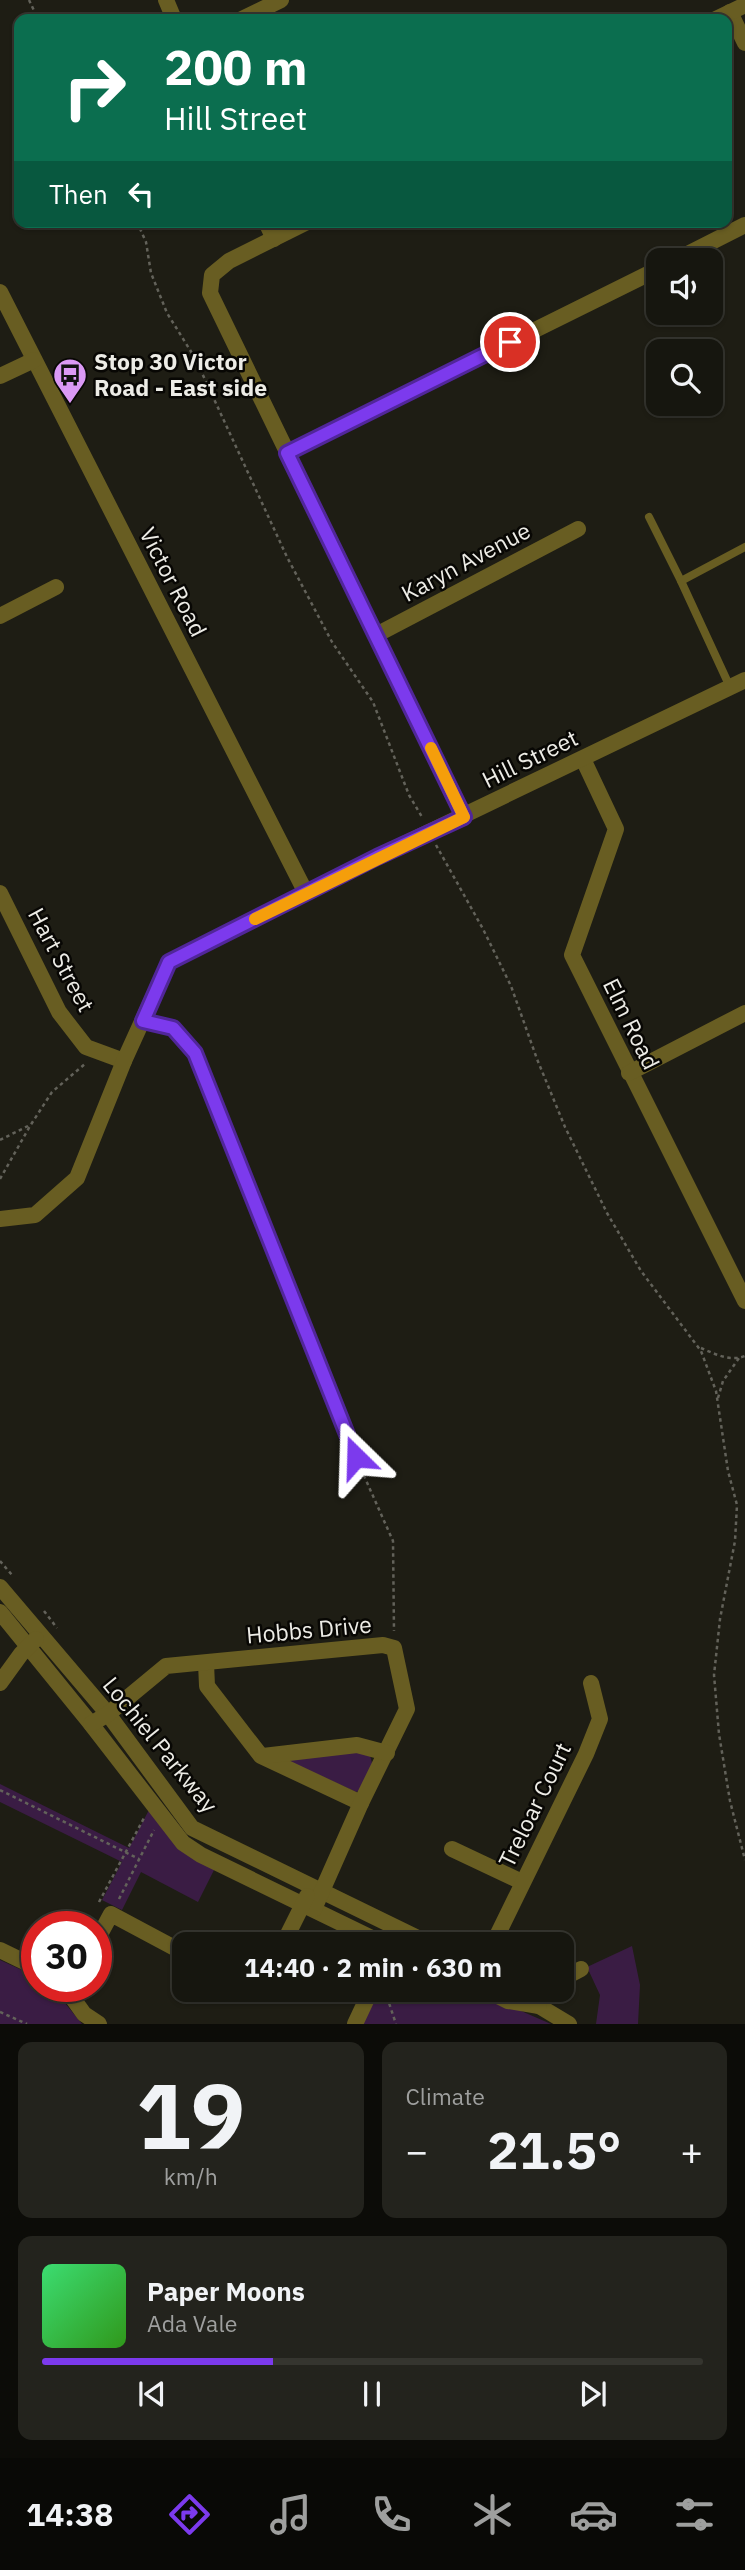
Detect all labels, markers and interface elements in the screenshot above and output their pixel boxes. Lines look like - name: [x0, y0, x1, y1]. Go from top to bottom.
- text: 200 m: [164, 35, 308, 98]
- icon: right: [49, 42, 140, 133]
- text: Hill Street: [164, 97, 307, 139]
- icon: left: [122, 175, 160, 213]
- text: Then: [49, 177, 108, 211]
- map controls: [646, 248, 723, 416]
- button: sound: [646, 248, 723, 325]
- pin: [480, 312, 540, 372]
- icon: arrive: [491, 323, 529, 361]
- button: search: [646, 339, 723, 416]
- place label: Stop 30 Victor Road - East side: [94, 346, 267, 402]
- bus stop icon: Stop 30 Victor Road - East side: [51, 356, 89, 405]
- street label: Karyn Avenue: [396, 515, 535, 608]
- street label: Victor Road: [134, 522, 214, 641]
- street label: Hill Street: [477, 722, 582, 794]
- street label: Hart Street: [22, 902, 102, 1017]
- street label: Elm Road: [597, 973, 667, 1074]
- position arrow: [319, 1420, 393, 1494]
- street label: Hobbs Drive: [245, 1609, 373, 1649]
- street label: Lochiel Parkway: [97, 1670, 225, 1819]
- street label: Treloar Court: [491, 1737, 577, 1872]
- speed limit sign: 30: [21, 1911, 112, 2002]
- text: 14:40 · 2 min · 630 m: [244, 1950, 502, 1984]
- text: 19: [136, 2056, 245, 2174]
- text: Climate: [406, 2081, 485, 2111]
- text: 21.5°: [487, 2116, 621, 2183]
- text: −: [406, 2126, 428, 2175]
- text: +: [680, 2126, 703, 2175]
- text: km/h: [164, 2161, 218, 2191]
- text: Paper Moons: [147, 2274, 305, 2308]
- text: Ada Vale: [147, 2308, 237, 2338]
- icon: previous: [133, 2375, 171, 2413]
- icon: pause: [353, 2375, 391, 2413]
- icon: next: [574, 2375, 612, 2413]
- icon: directions: [165, 2490, 214, 2539]
- icon: music: [266, 2490, 315, 2539]
- icon: phone: [367, 2490, 416, 2539]
- icon: climate: [468, 2490, 517, 2539]
- icon: car: [569, 2490, 618, 2539]
- icon: filters: [670, 2490, 719, 2539]
- text: 14:38: [26, 2493, 113, 2535]

